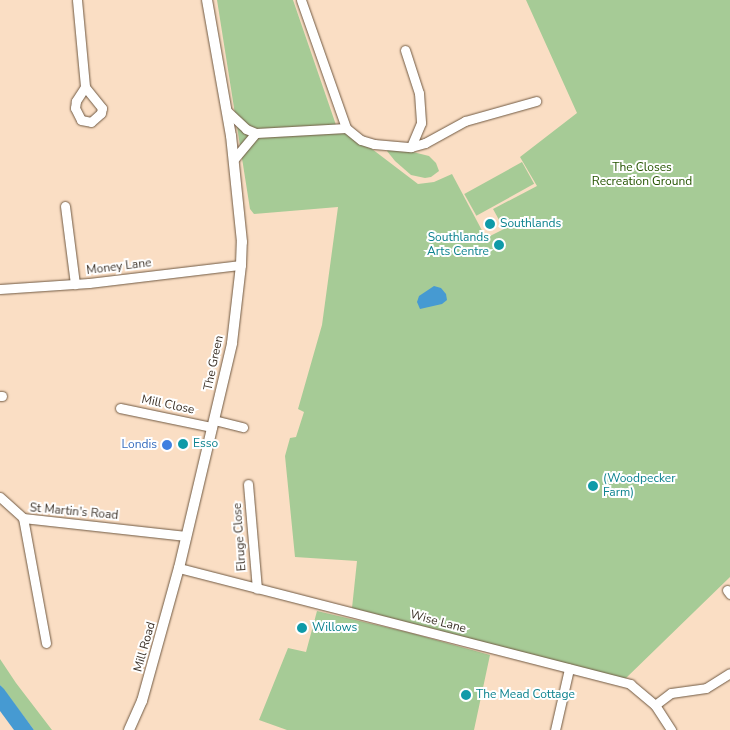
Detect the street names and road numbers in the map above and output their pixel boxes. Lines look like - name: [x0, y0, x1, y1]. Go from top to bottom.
- street label: Money Lane: [86, 256, 152, 278]
- street label: The Green: [201, 334, 227, 392]
- street label: Mill Close: [140, 392, 196, 418]
- street label: St Martin's Road: [29, 501, 119, 523]
- street label: Elruge Close: [230, 502, 250, 572]
- street label: Wise Lane: [408, 608, 468, 636]
- street label: Mill Road: [131, 620, 159, 674]

